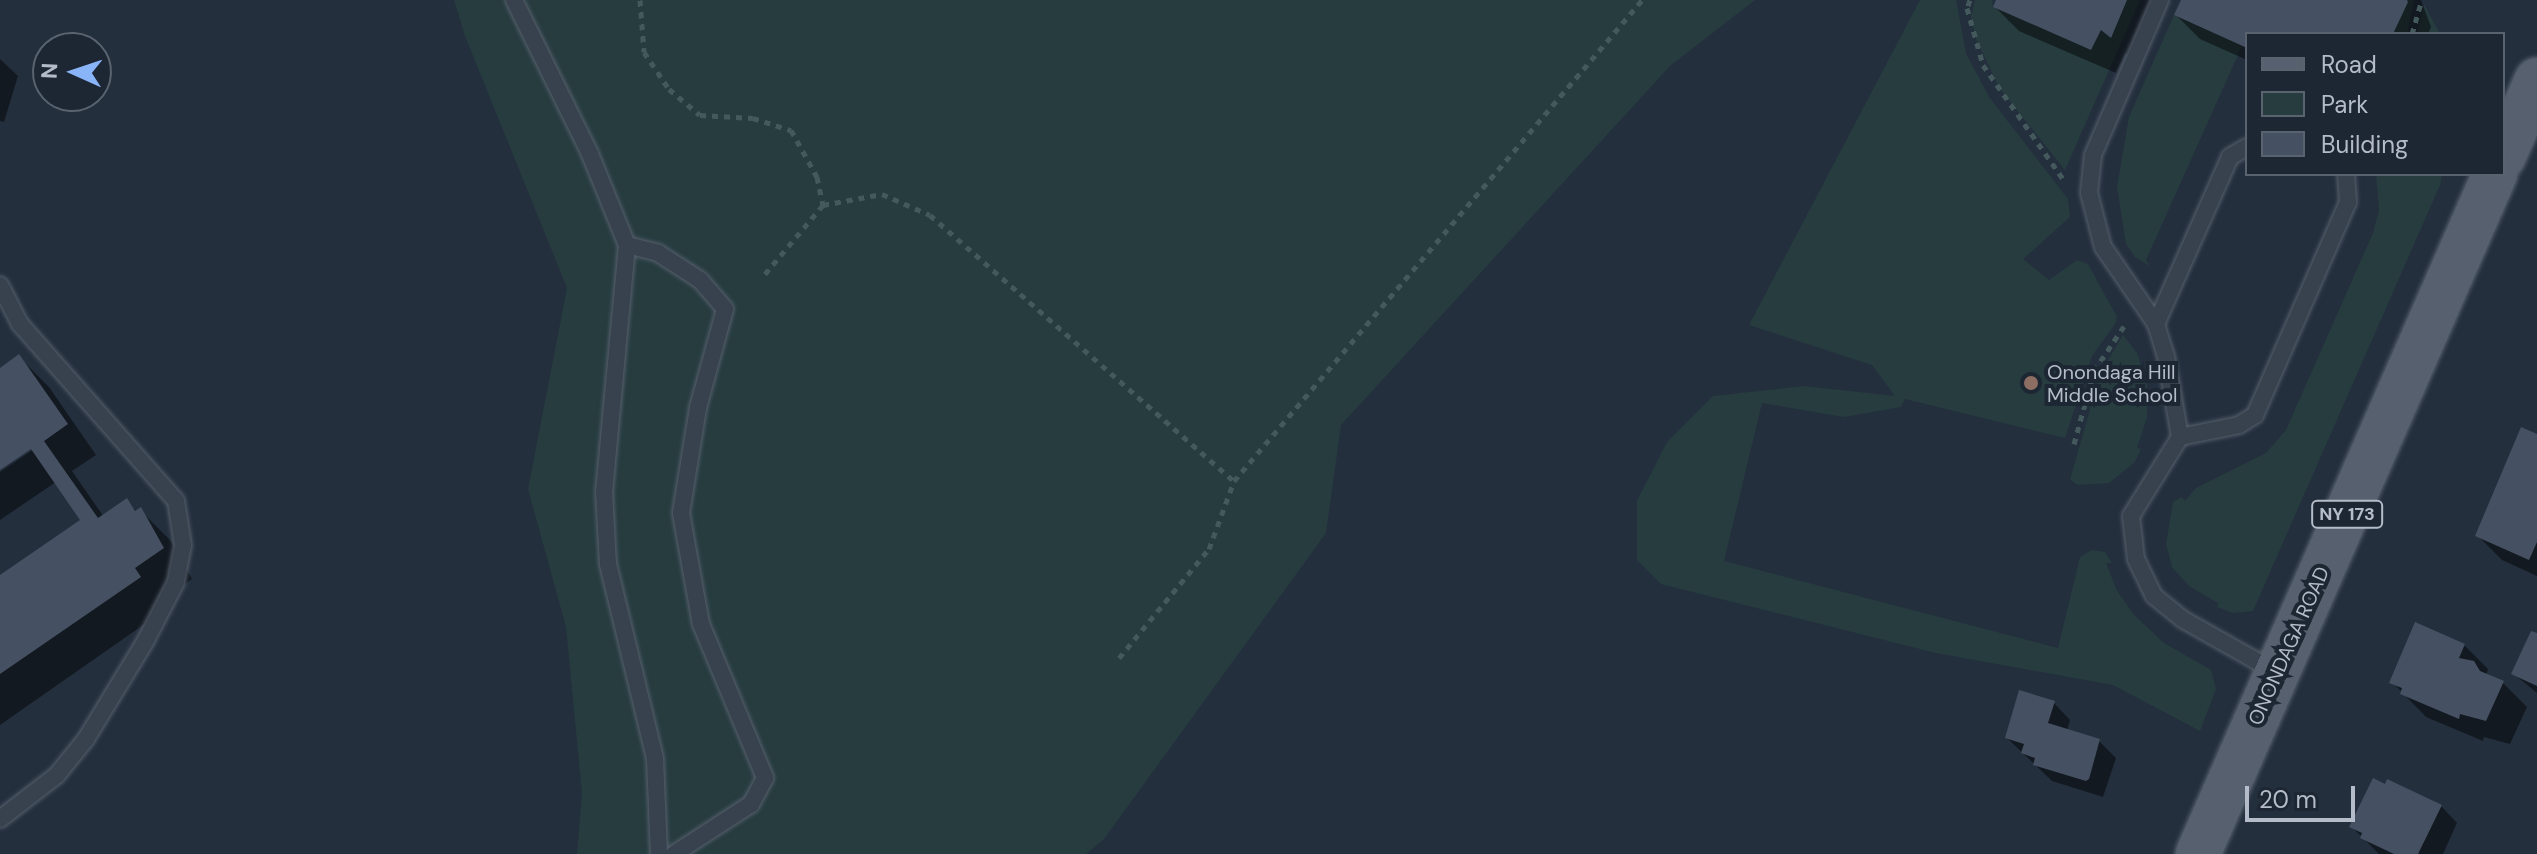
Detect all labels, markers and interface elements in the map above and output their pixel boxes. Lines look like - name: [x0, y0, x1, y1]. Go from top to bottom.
- north arrow: [32, 32, 112, 112]
- legend: [2245, 32, 2505, 176]
- text: Road: [2321, 49, 2377, 80]
- text: N: [35, 62, 64, 80]
- text: Park: [2321, 89, 2368, 120]
- text: Building: [2321, 129, 2408, 160]
- place label: Onondaga Hill Middle School: [2047, 360, 2178, 407]
- marker: Onondaga Hill Middle School: [2022, 374, 2040, 392]
- road number: NY 173: [2311, 500, 2383, 528]
- street label: ONONDAGA ROAD: [2243, 563, 2335, 729]
- scale bar: [2249, 770, 2359, 820]
- text: 20 m: [2259, 784, 2317, 815]

